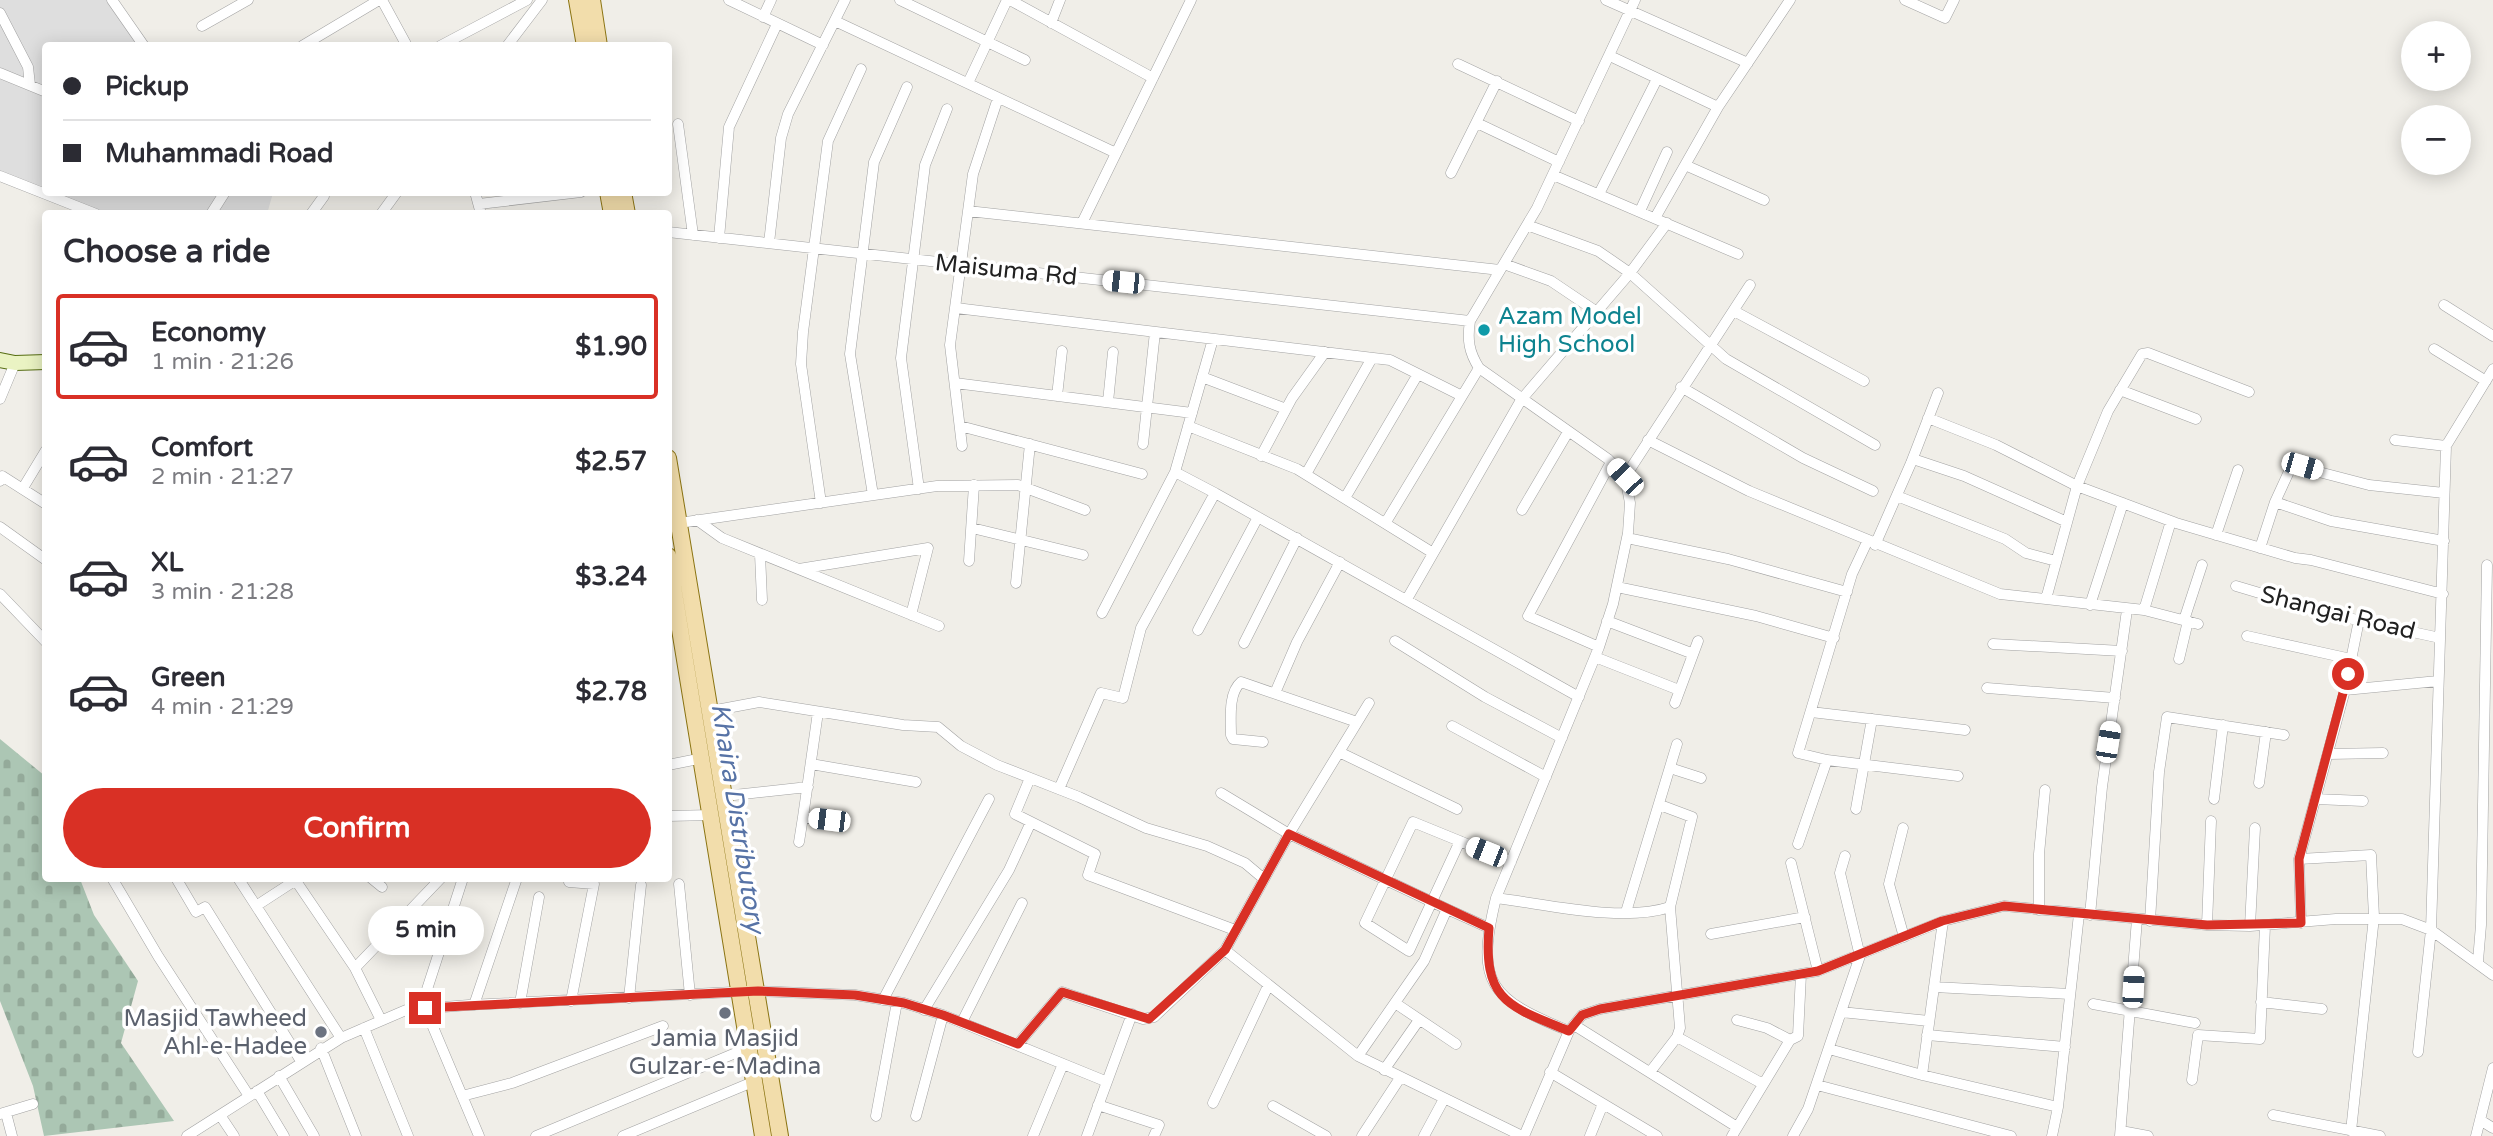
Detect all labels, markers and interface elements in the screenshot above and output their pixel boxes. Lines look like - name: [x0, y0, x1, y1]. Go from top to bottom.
- map controls: [2401, 21, 2471, 175]
- button: +: [2401, 21, 2471, 91]
- text: Pickup: [105, 71, 189, 102]
- button: −: [2401, 105, 2471, 175]
- text: Muhammadi Road: [105, 138, 333, 169]
- text: Choose a ride: [63, 233, 270, 271]
- street label: Maisuma Rd: [933, 248, 1079, 292]
- car: [1102, 269, 1145, 295]
- place label: Azam Model High School: [1498, 302, 1642, 359]
- icon: car: [67, 315, 130, 378]
- text: Economy: [151, 317, 266, 348]
- marker: Azam Model High School: [1476, 322, 1492, 338]
- text: $1.90: [575, 331, 647, 362]
- text: 1 min · 21:26: [151, 348, 294, 376]
- icon: car: [67, 430, 130, 493]
- text: Comfort: [151, 432, 253, 463]
- text: $2.57: [575, 446, 647, 477]
- car: [2279, 450, 2326, 482]
- car: [1603, 455, 1648, 499]
- text: 2 min · 21:27: [151, 463, 294, 491]
- icon: car: [67, 545, 130, 608]
- text: XL: [151, 547, 183, 578]
- text: $3.24: [575, 561, 647, 592]
- text: 3 min · 21:28: [151, 578, 294, 606]
- street label: Shangai Road: [2258, 580, 2418, 646]
- route start: [2332, 658, 2364, 690]
- icon: car: [67, 660, 130, 723]
- text: Green: [151, 662, 226, 693]
- text: $2.78: [575, 676, 647, 707]
- text: 4 min · 21:29: [151, 693, 294, 721]
- water label: Khaira Distributory: [705, 701, 772, 938]
- car: [2095, 720, 2122, 764]
- button: Confirm: [63, 788, 651, 868]
- car: [807, 807, 852, 833]
- car: [1463, 834, 1510, 870]
- callout: 5 min: [367, 906, 483, 956]
- text: 5 min: [395, 916, 457, 944]
- car: [2122, 965, 2145, 1009]
- route end: [409, 992, 441, 1024]
- place label: Masjid Tawheed Ahl-e-Hadee: [123, 1004, 307, 1061]
- marker: Jamia Masjid Gulzar-e-Madina: [717, 1005, 733, 1021]
- marker: Masjid Tawheed Ahl-e-Hadee: [313, 1024, 329, 1040]
- place label: Jamia Masjid Gulzar-e-Madina: [629, 1024, 821, 1081]

